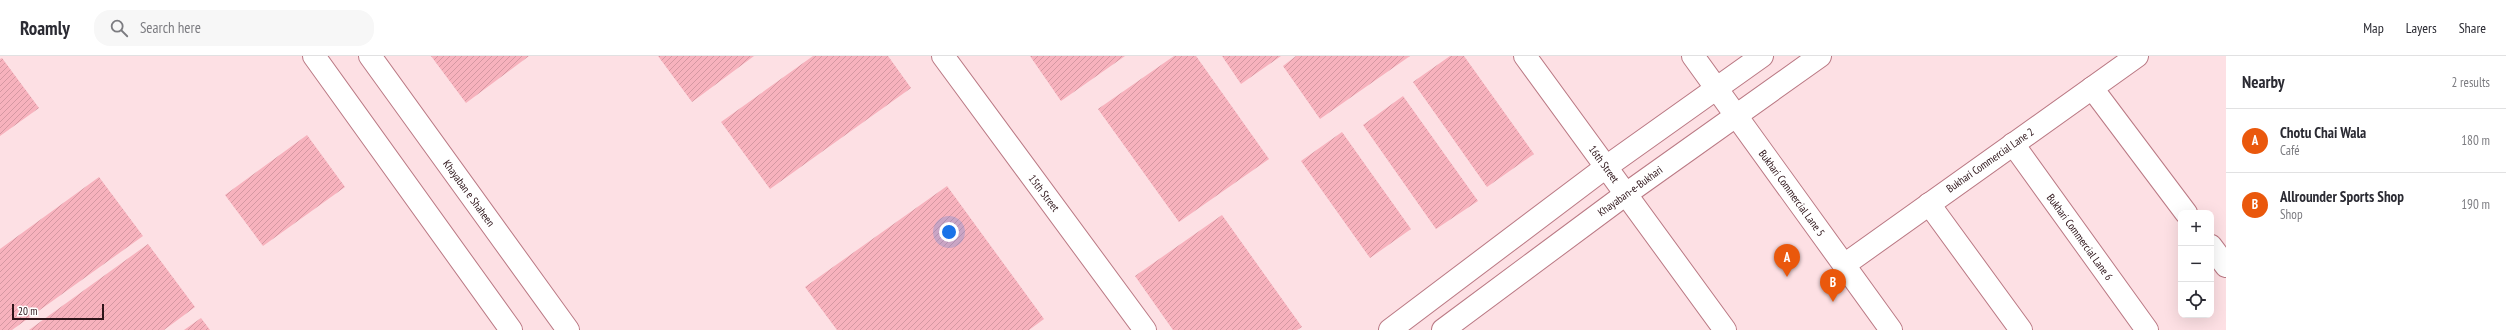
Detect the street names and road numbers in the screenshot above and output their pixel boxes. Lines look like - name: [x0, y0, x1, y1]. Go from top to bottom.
- street label: Bukhari Commercial Lane 2: [1944, 125, 2036, 195]
- street label: 16th Street: [1586, 143, 1622, 185]
- street label: Bukhari Commercial Lane 5: [1756, 147, 1828, 239]
- street label: Khayaban e Shaheen: [440, 157, 498, 229]
- street label: Khayaban-e-Bukhari: [1595, 163, 1665, 219]
- street label: 15th Street: [1026, 172, 1062, 214]
- street label: Bukhari Commercial Lane 6: [2044, 191, 2116, 283]

